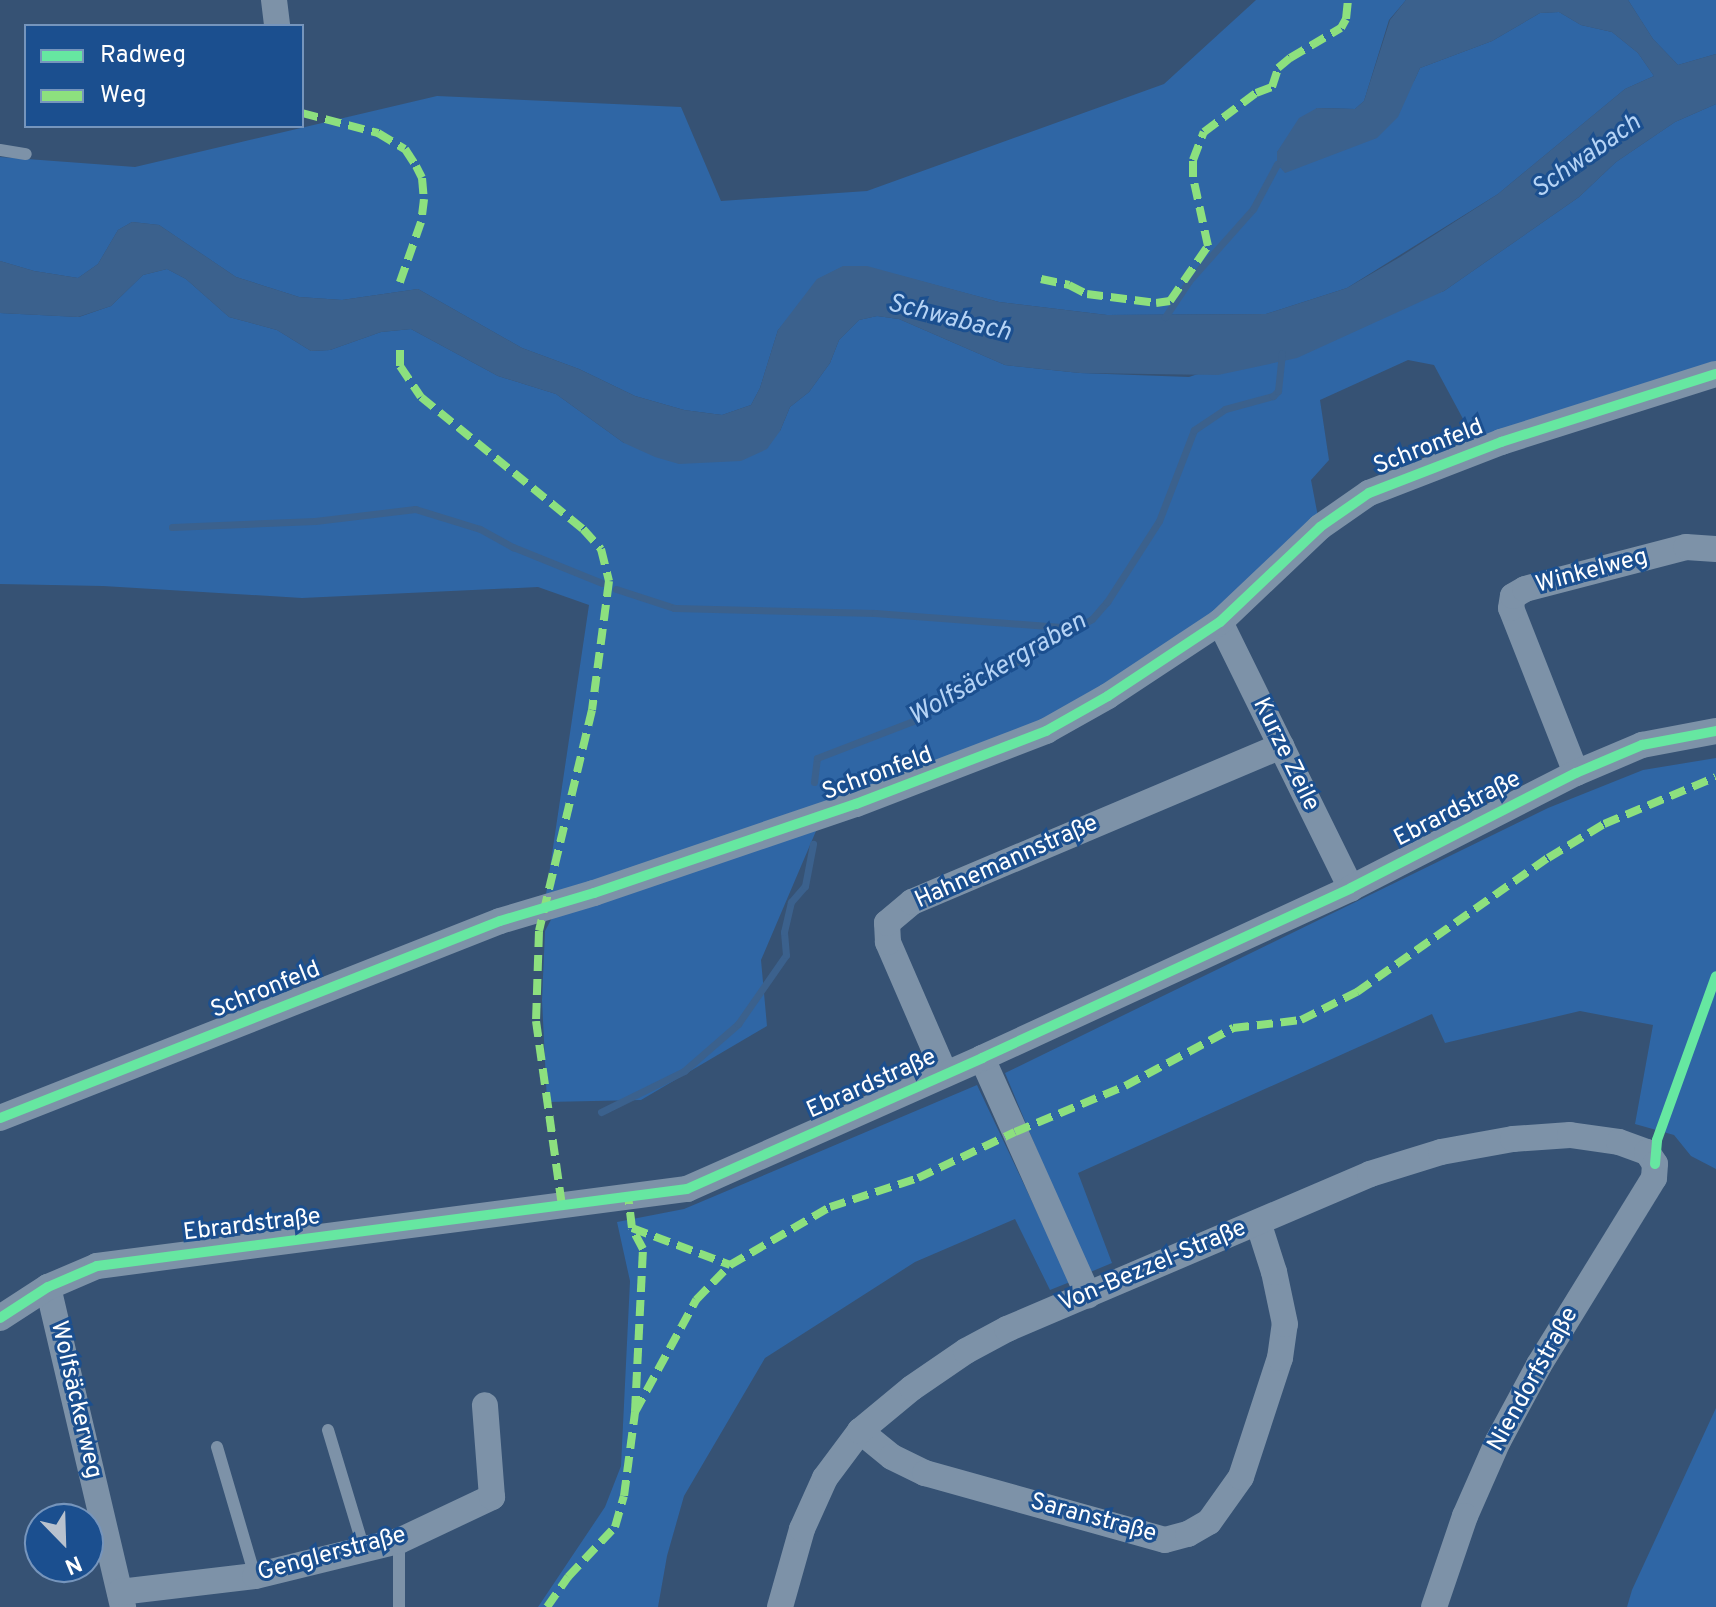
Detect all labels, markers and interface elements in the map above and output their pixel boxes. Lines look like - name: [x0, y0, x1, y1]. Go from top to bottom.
- legend: [24, 24, 304, 128]
- text: Radweg: [100, 41, 186, 71]
- text: Weg: [100, 81, 147, 111]
- water label: Schwabach: [1526, 108, 1648, 206]
- water label: Schwabach: [884, 289, 1014, 349]
- street label: Schronfeld: [1370, 414, 1488, 482]
- street label: Winkelweg: [1533, 543, 1651, 601]
- water label: Wolfsäckergraben: [904, 607, 1092, 733]
- street label: Kurze Zeile: [1245, 694, 1325, 816]
- street label: Schronfeld: [819, 742, 937, 808]
- street label: Ebrardstraße: [1390, 766, 1526, 854]
- street label: Hahnemannstraße: [911, 810, 1103, 916]
- street label: Schronfeld: [207, 956, 325, 1026]
- street label: Ebrardstraße: [803, 1044, 941, 1126]
- street label: Ebrardstraße: [181, 1203, 323, 1249]
- street label: Von-Bezzel-Straße: [1055, 1215, 1251, 1319]
- street label: Niendorfstraße: [1482, 1303, 1586, 1457]
- street label: Wolfsäckerweg: [43, 1318, 107, 1482]
- street label: Saranstraße: [1027, 1488, 1159, 1550]
- north arrow: [24, 1503, 104, 1583]
- street label: Genglerstraße: [255, 1521, 409, 1589]
- text: N: [60, 1548, 85, 1579]

